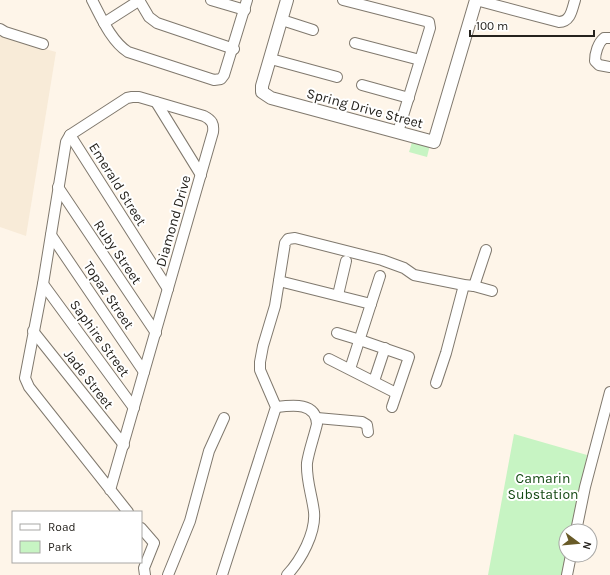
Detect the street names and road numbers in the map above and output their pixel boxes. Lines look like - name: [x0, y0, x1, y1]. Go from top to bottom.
- street label: Spring Drive Street: [305, 85, 425, 132]
- street label: Emerald Street: [85, 140, 150, 229]
- street label: Diamond Drive: [152, 173, 195, 269]
- street label: Ruby Street: [90, 217, 145, 288]
- street label: Topaz Street: [80, 258, 137, 332]
- street label: Saphire Street: [66, 296, 133, 380]
- street label: Jade Street: [60, 346, 117, 412]

